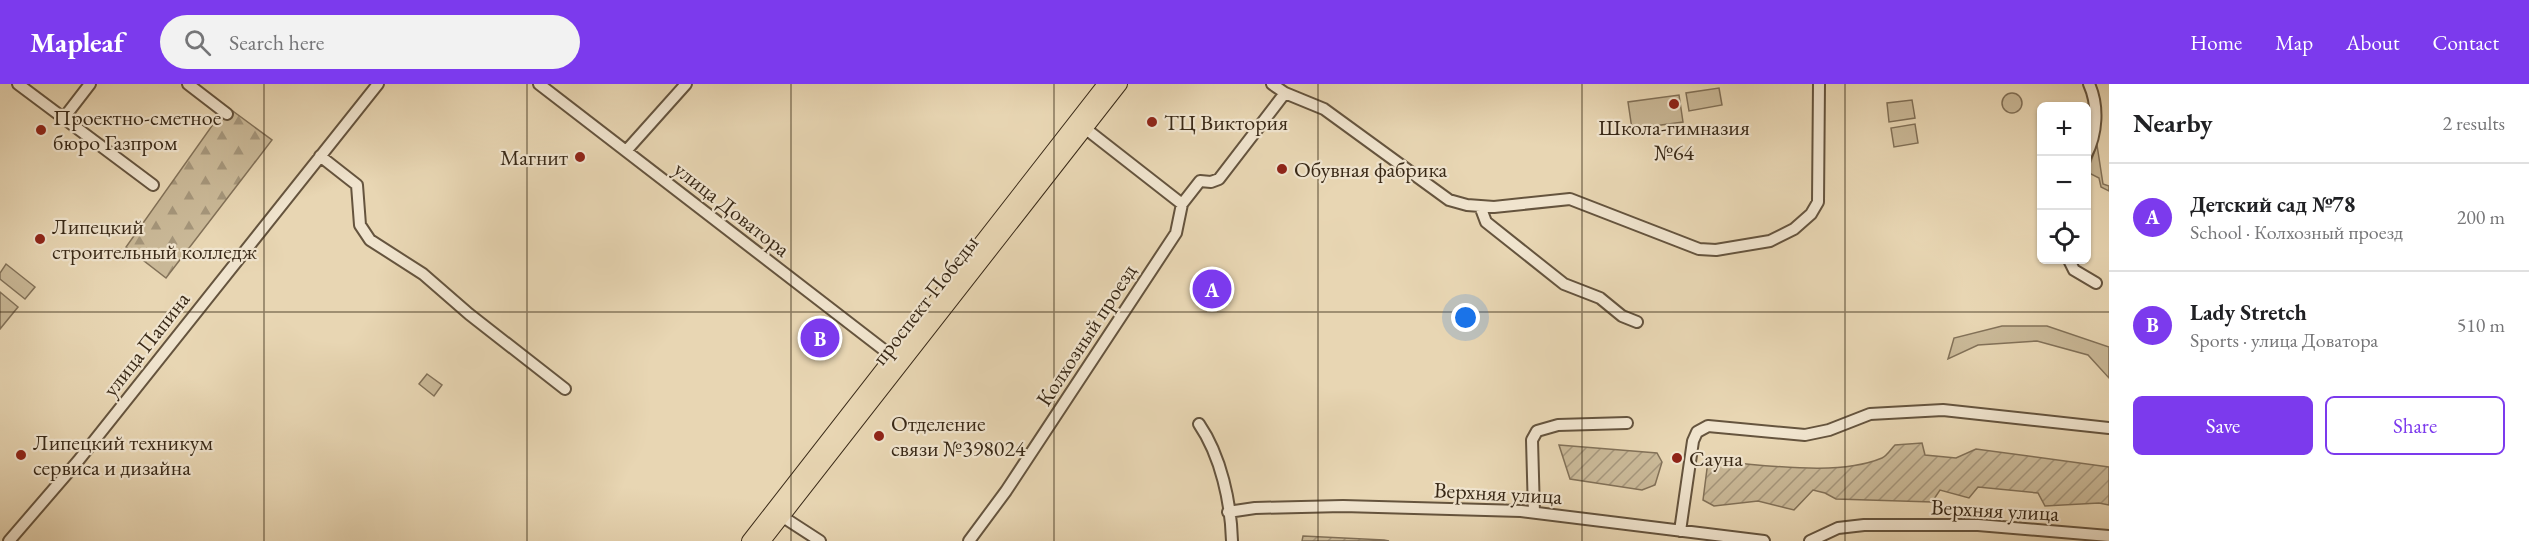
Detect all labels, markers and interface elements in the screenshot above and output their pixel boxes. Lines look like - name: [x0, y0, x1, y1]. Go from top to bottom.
- search box: [160, 15, 580, 69]
- text: Mapleaf: [30, 24, 124, 60]
- icon: search: [181, 26, 214, 59]
- text: Search here: [229, 28, 324, 57]
- text: Home: [2190, 29, 2242, 56]
- text: Map: [2275, 29, 2313, 56]
- text: About: [2346, 29, 2399, 56]
- text: Contact: [2432, 29, 2499, 56]
- marker: Школа-гимназия №64: [1667, 97, 1681, 111]
- map controls: [2037, 102, 2091, 264]
- button: +: [2037, 102, 2091, 156]
- place label: Проектно-сметное бюро Газпром: [53, 103, 222, 157]
- text: Nearby: [2133, 106, 2213, 140]
- place label: ТЦ Виктория: [1164, 108, 1288, 137]
- text: 2 results: [2442, 110, 2505, 136]
- place label: Школа-гимназия №64: [1598, 113, 1750, 167]
- marker: ТЦ Виктория: [1145, 115, 1159, 129]
- marker: Проектно-сметное бюро Газпром: [34, 123, 48, 137]
- place label: Магнит: [500, 143, 568, 172]
- marker: Магнит: [573, 150, 587, 164]
- street label: улица Доватора: [668, 154, 796, 264]
- place label: Обувная фабрика: [1294, 155, 1448, 184]
- button: −: [2037, 156, 2091, 210]
- marker: Обувная фабрика: [1275, 162, 1289, 176]
- text: Детский сад №78: [2190, 190, 2355, 219]
- text: A: [2145, 204, 2160, 230]
- text: 200 m: [2457, 204, 2505, 230]
- button: locate: [2037, 210, 2091, 264]
- place label: Липецкий строительный колледж: [52, 212, 258, 266]
- text: School · Колхозный проезд: [2190, 219, 2403, 245]
- street label: проспект Победы: [865, 229, 985, 371]
- marker: Липецкий строительный колледж: [33, 232, 47, 246]
- street label: Колхозный проезд: [1029, 258, 1143, 412]
- pin: A: [1192, 266, 1232, 312]
- street label: улица Папина: [96, 285, 196, 402]
- text: Lady Stretch: [2190, 298, 2307, 327]
- your location: [1451, 303, 1480, 332]
- text: B: [2146, 312, 2159, 338]
- text: 510 m: [2457, 312, 2505, 338]
- pin: B: [800, 316, 840, 360]
- text: Sports · улица Доватора: [2190, 327, 2378, 353]
- button: Save: [2133, 396, 2313, 455]
- button: Share: [2325, 396, 2505, 455]
- place label: Отделение связи №398024: [891, 409, 1026, 463]
- place label: Липецкий техникум сервиса и дизайна: [33, 428, 213, 482]
- marker: Отделение связи №398024: [872, 429, 886, 443]
- place label: Сауна: [1689, 444, 1743, 473]
- marker: Липецкий техникум сервиса и дизайна: [14, 448, 28, 462]
- marker: Сауна: [1670, 451, 1684, 465]
- street label: Верхняя улица: [1433, 475, 1563, 511]
- street label: Верхняя улица: [1930, 492, 2060, 528]

